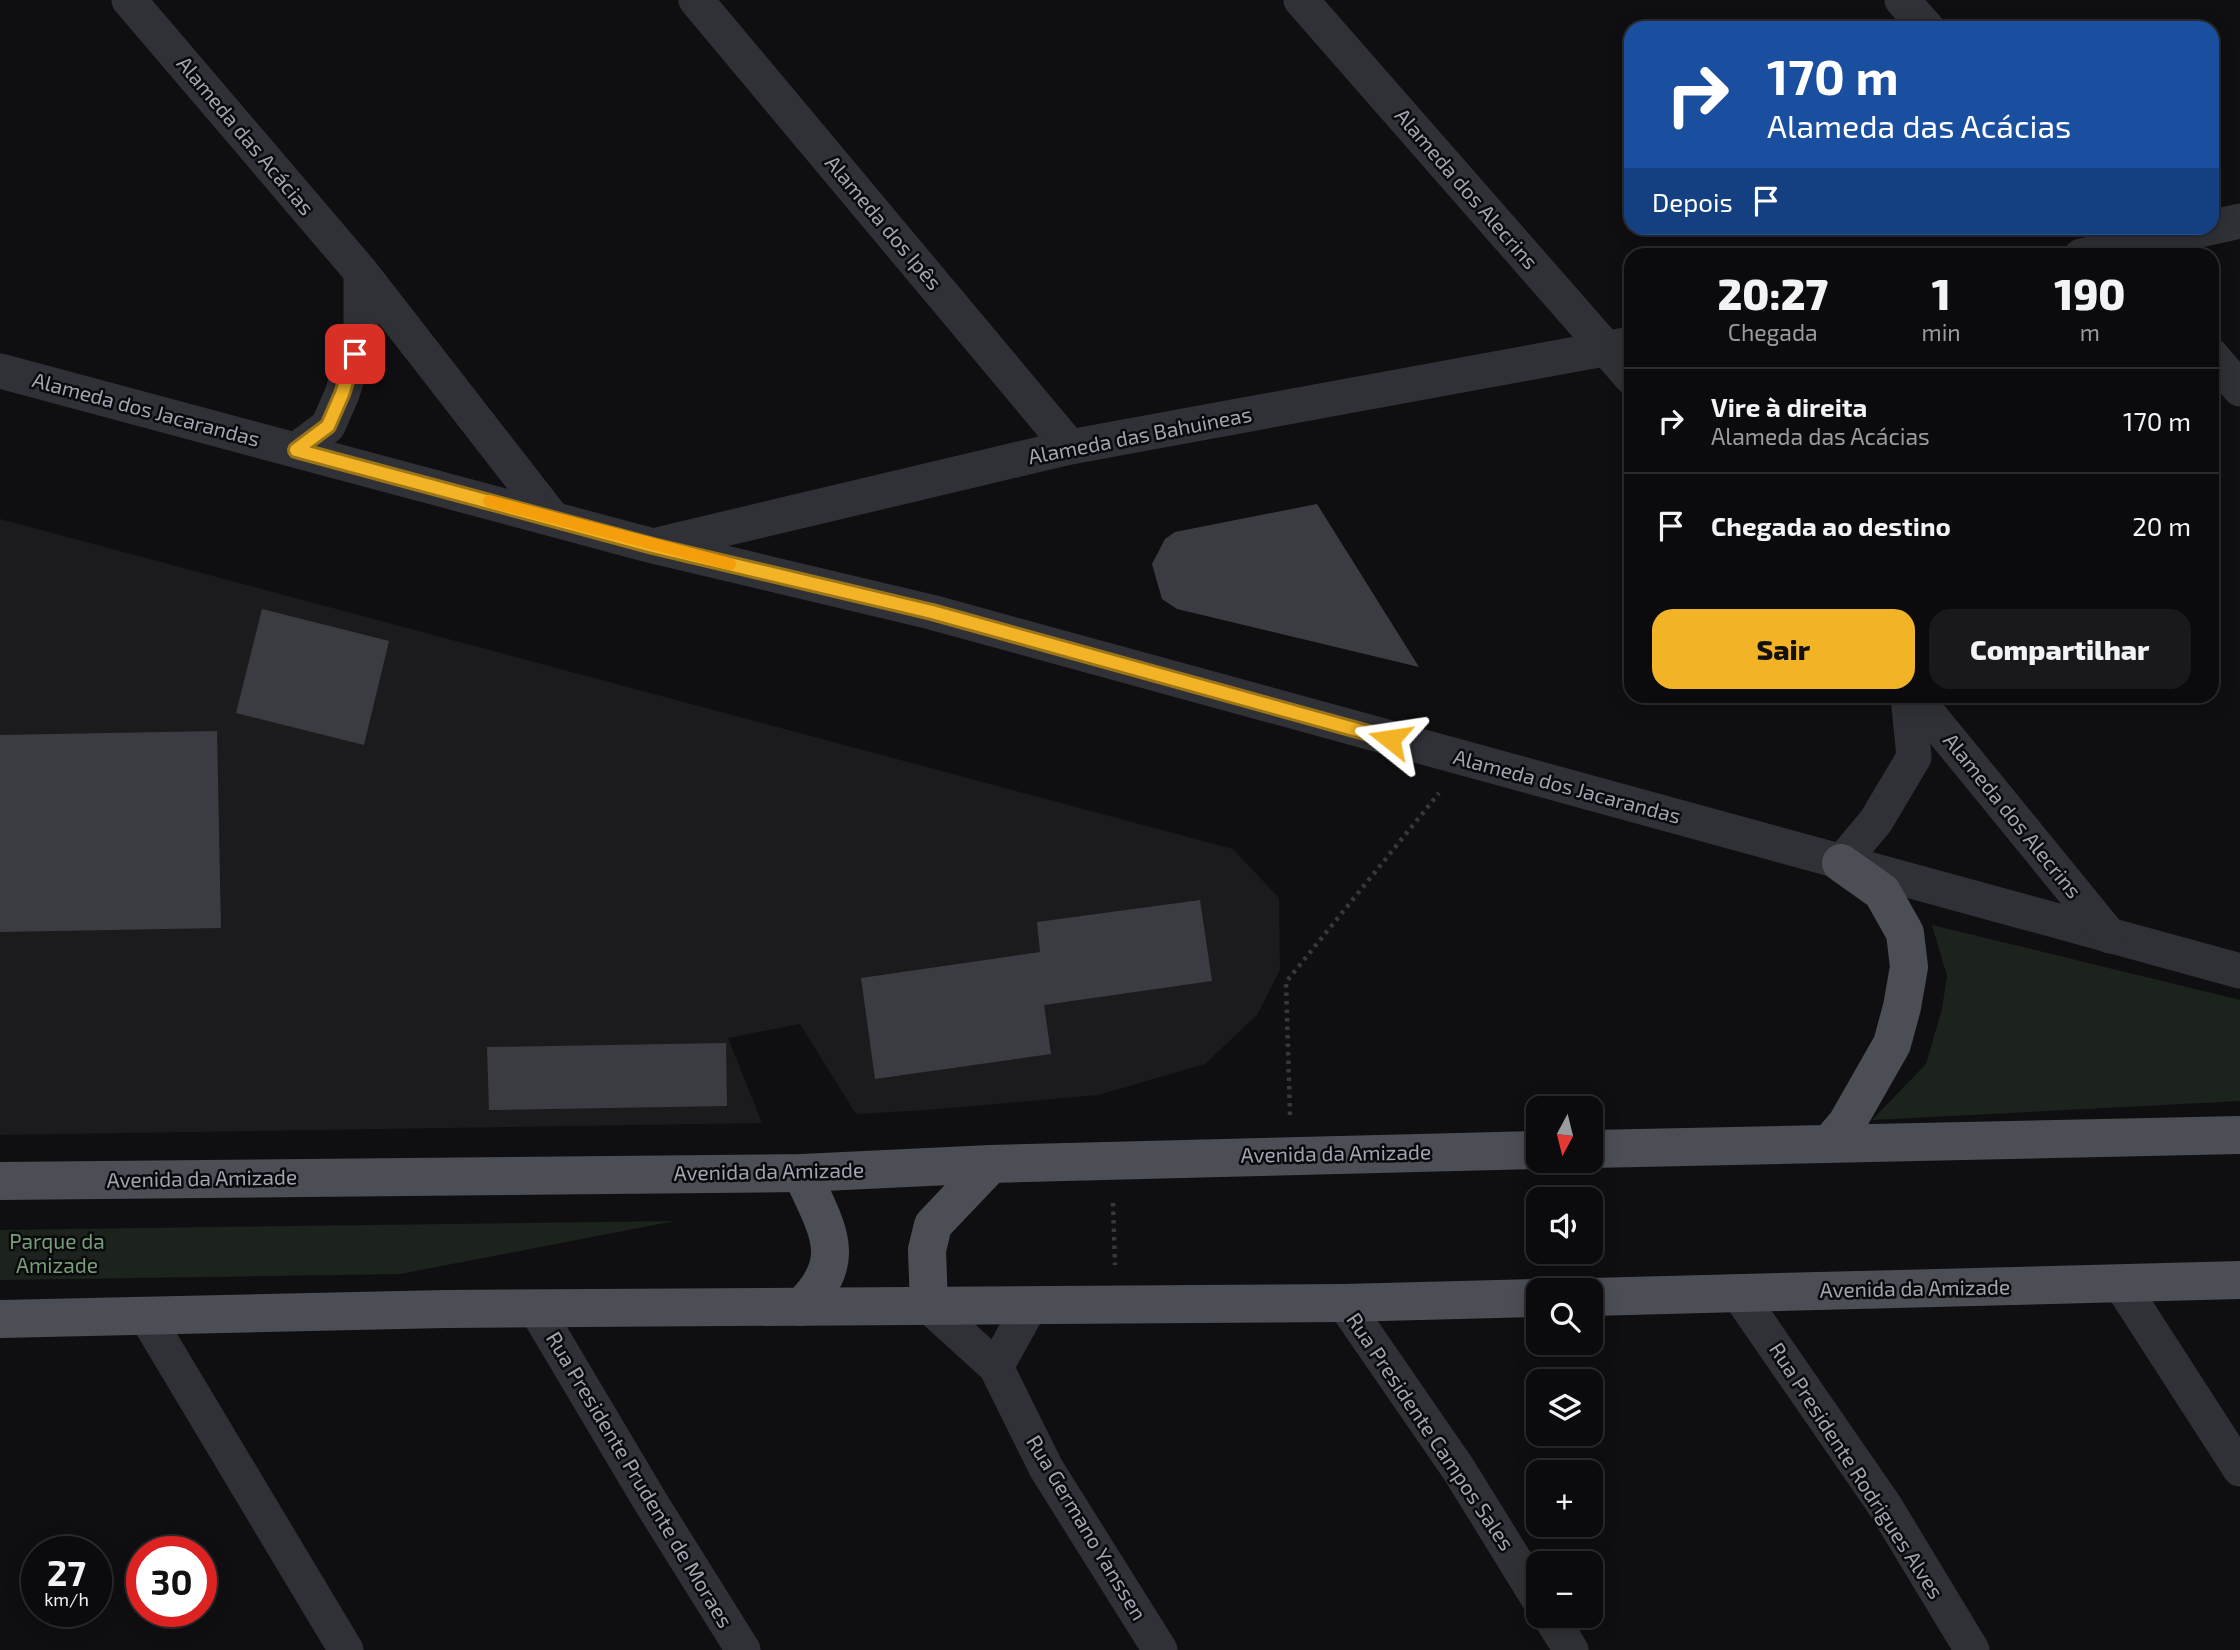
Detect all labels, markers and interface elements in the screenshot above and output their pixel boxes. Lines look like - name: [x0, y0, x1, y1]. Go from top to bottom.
- text: 170 m: [1767, 46, 1899, 105]
- icon: right: [1652, 49, 1743, 140]
- street label: Alameda das Acácias: [172, 51, 320, 220]
- street label: Alameda dos Alecrins: [1390, 102, 1544, 274]
- text: Alameda das Acácias: [1767, 106, 2071, 144]
- street label: Alameda dos Ipês: [821, 150, 948, 294]
- icon: arrive: [1747, 182, 1785, 220]
- text: Depois: [1652, 186, 1733, 217]
- text: 20:27: [1717, 268, 1828, 318]
- text: 1: [1932, 268, 1951, 318]
- text: 190: [2054, 268, 2126, 318]
- text: Chegada: [1728, 318, 1818, 346]
- text: min: [1922, 318, 1961, 346]
- text: m: [2080, 318, 2100, 346]
- pin: [325, 324, 385, 384]
- icon: arrive: [336, 335, 374, 373]
- street label: Alameda dos Jacarandas: [30, 366, 263, 451]
- text: Vire à direita: [1711, 391, 1867, 422]
- street label: Alameda das Bahuineas: [1026, 401, 1254, 468]
- icon: right: [1652, 402, 1690, 440]
- text: 170 m: [2123, 405, 2191, 436]
- text: Alameda das Acácias: [1711, 422, 1930, 450]
- icon: arrive: [1652, 507, 1690, 545]
- text: Chegada ao destino: [1711, 510, 1951, 541]
- text: 20 m: [2132, 510, 2191, 541]
- button: Sair: [1652, 609, 1915, 689]
- button: Compartilhar: [1929, 609, 2191, 689]
- position arrow: [1353, 702, 1427, 776]
- street label: Alameda dos Alecrins: [1939, 728, 2087, 903]
- street label: Alameda dos Jacarandas: [1451, 743, 1684, 828]
- north arrow: [1526, 1096, 1603, 1172]
- map controls: [1526, 1096, 1603, 1628]
- street label: Avenida da Amizade: [1240, 1138, 1431, 1167]
- street label: Avenida da Amizade: [673, 1156, 864, 1185]
- street label: Avenida da Amizade: [106, 1163, 297, 1192]
- button: sound: [1526, 1187, 1603, 1264]
- park label: Parque da Amizade: [9, 1228, 105, 1277]
- street label: Avenida da Amizade: [1819, 1273, 2010, 1302]
- button: search: [1526, 1278, 1603, 1355]
- street label: Rua Presidente Campos Sales: [1342, 1308, 1520, 1555]
- street label: Rua Presidente Prudente de Moraes: [542, 1327, 739, 1632]
- street label: Rua Presidente Rodrigues Alves: [1765, 1337, 1950, 1603]
- button: layers: [1526, 1369, 1603, 1446]
- street label: Rua Germano Yanssen: [1022, 1430, 1152, 1624]
- button: +: [1526, 1460, 1603, 1537]
- speed limit sign: 30: [126, 1536, 217, 1627]
- text: 27: [47, 1551, 86, 1593]
- button: −: [1526, 1551, 1603, 1628]
- text: km/h: [44, 1588, 89, 1610]

